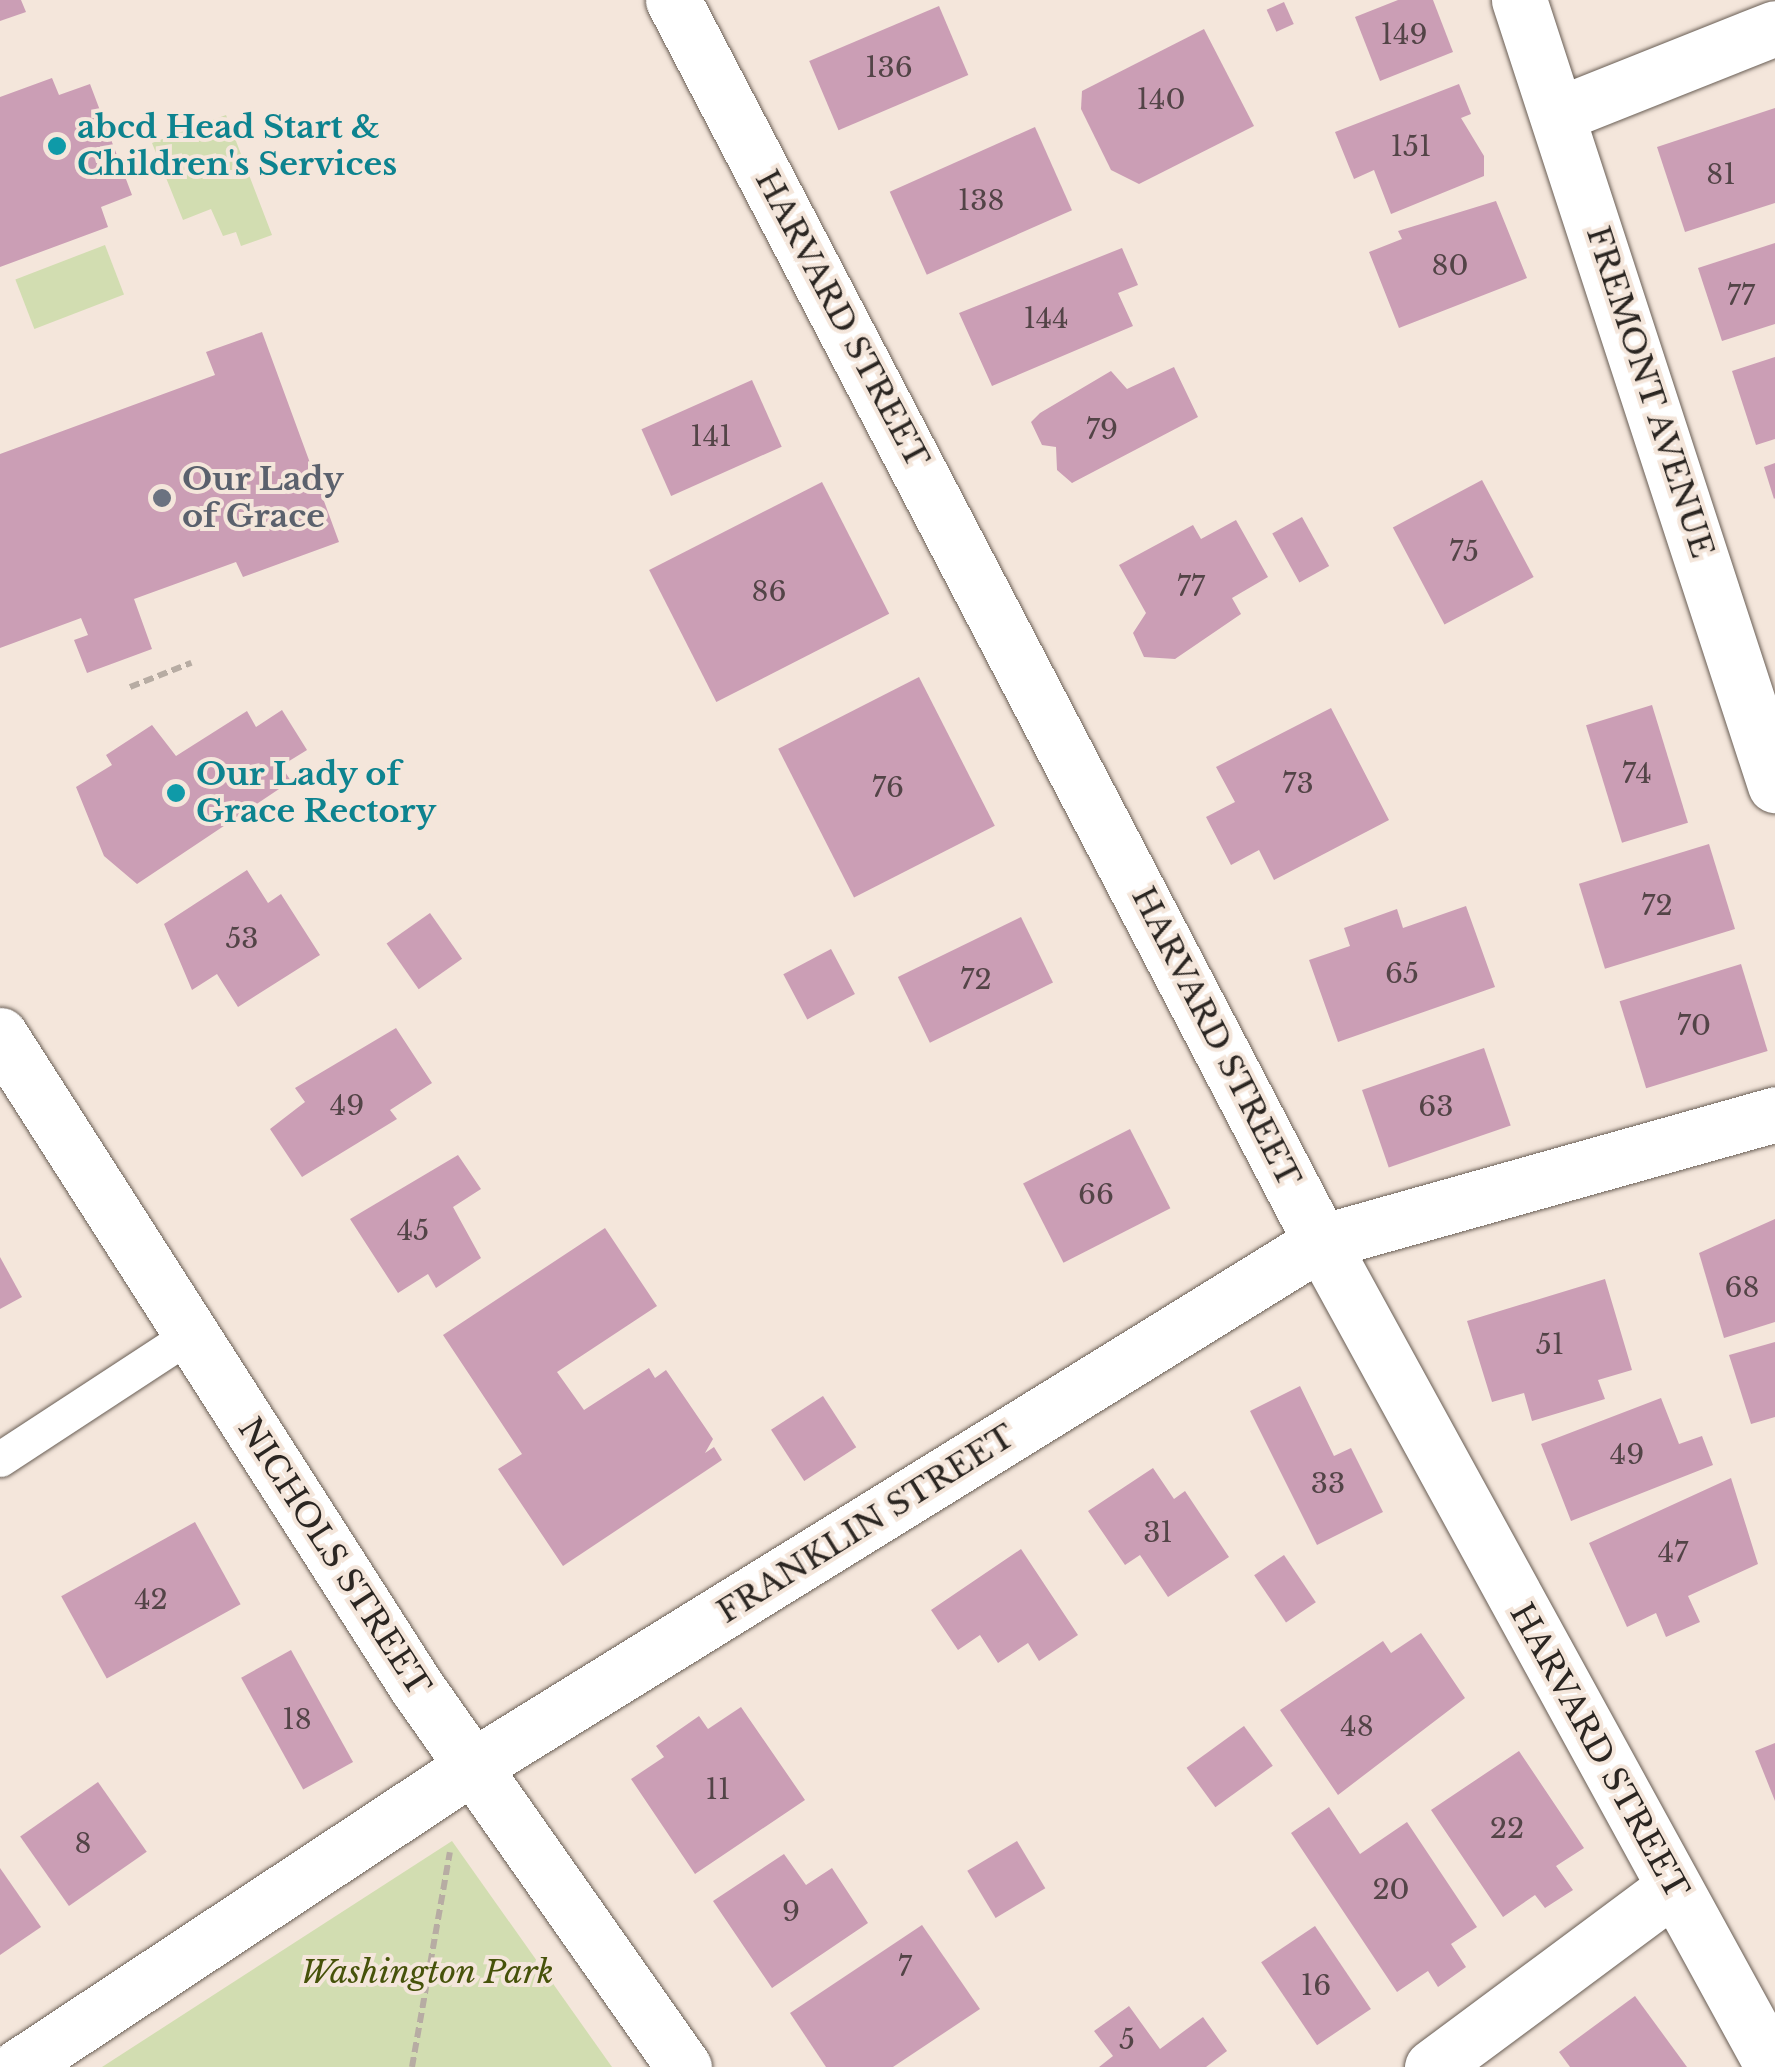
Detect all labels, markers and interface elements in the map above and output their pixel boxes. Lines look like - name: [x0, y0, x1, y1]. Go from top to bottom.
- house number: 149: [1381, 18, 1427, 52]
- house number: 136: [865, 51, 913, 85]
- house number: 140: [1137, 83, 1185, 117]
- place label: abcd Head Start & Children's Services: [77, 109, 397, 184]
- house number: 151: [1391, 130, 1431, 164]
- marker: abcd Head Start & Children's Services: [46, 135, 68, 157]
- house number: 81: [1706, 158, 1736, 192]
- street label: HARVARD STREET: [747, 164, 937, 474]
- house number: 138: [958, 184, 1004, 218]
- street label: FREMONT AVENUE: [1578, 221, 1722, 563]
- house number: 80: [1432, 249, 1468, 283]
- house number: 77: [1727, 279, 1755, 313]
- house number: 144: [1023, 302, 1069, 336]
- house number: 79: [1086, 413, 1118, 447]
- house number: 141: [690, 420, 732, 454]
- place label: Our Lady of Grace: [182, 461, 344, 536]
- marker: Our Lady of Grace: [151, 487, 173, 509]
- house number: 75: [1449, 535, 1479, 569]
- house number: 77: [1177, 570, 1205, 604]
- house number: 86: [752, 575, 786, 609]
- place label: Our Lady of Grace Rectory: [196, 756, 436, 831]
- house number: 74: [1622, 757, 1652, 791]
- house number: 73: [1282, 767, 1314, 801]
- house number: 76: [872, 771, 904, 805]
- marker: Our Lady of Grace Rectory: [165, 782, 187, 804]
- street label: HARVARD STREET: [1124, 881, 1308, 1193]
- house number: 72: [1641, 889, 1673, 923]
- house number: 53: [225, 922, 259, 956]
- house number: 65: [1385, 957, 1419, 991]
- house number: 72: [960, 963, 992, 997]
- house number: 70: [1677, 1009, 1711, 1043]
- house number: 49: [330, 1089, 364, 1123]
- house number: 63: [1418, 1090, 1454, 1124]
- house number: 66: [1078, 1178, 1114, 1212]
- house number: 45: [397, 1214, 429, 1248]
- house number: 68: [1725, 1271, 1759, 1305]
- house number: 51: [1536, 1328, 1564, 1362]
- street label: NICHOLS STREET: [230, 1411, 438, 1703]
- street label: FRANKLIN STREET: [710, 1417, 1022, 1631]
- house number: 49: [1610, 1438, 1644, 1472]
- house number: 33: [1311, 1467, 1345, 1501]
- house number: 31: [1143, 1516, 1173, 1550]
- house number: 47: [1658, 1536, 1688, 1570]
- house number: 42: [134, 1583, 168, 1617]
- street label: HARVARD STREET: [1502, 1597, 1696, 1905]
- house number: 18: [282, 1703, 312, 1737]
- house number: 48: [1340, 1710, 1374, 1744]
- house number: 11: [706, 1773, 730, 1807]
- house number: 22: [1490, 1812, 1524, 1846]
- house number: 8: [75, 1827, 91, 1861]
- house number: 20: [1372, 1873, 1410, 1907]
- house number: 9: [782, 1895, 800, 1929]
- house number: 7: [898, 1950, 912, 1984]
- park label: Washington Park: [300, 1953, 554, 1991]
- house number: 16: [1301, 1969, 1331, 2003]
- house number: 5: [1119, 2023, 1135, 2057]

